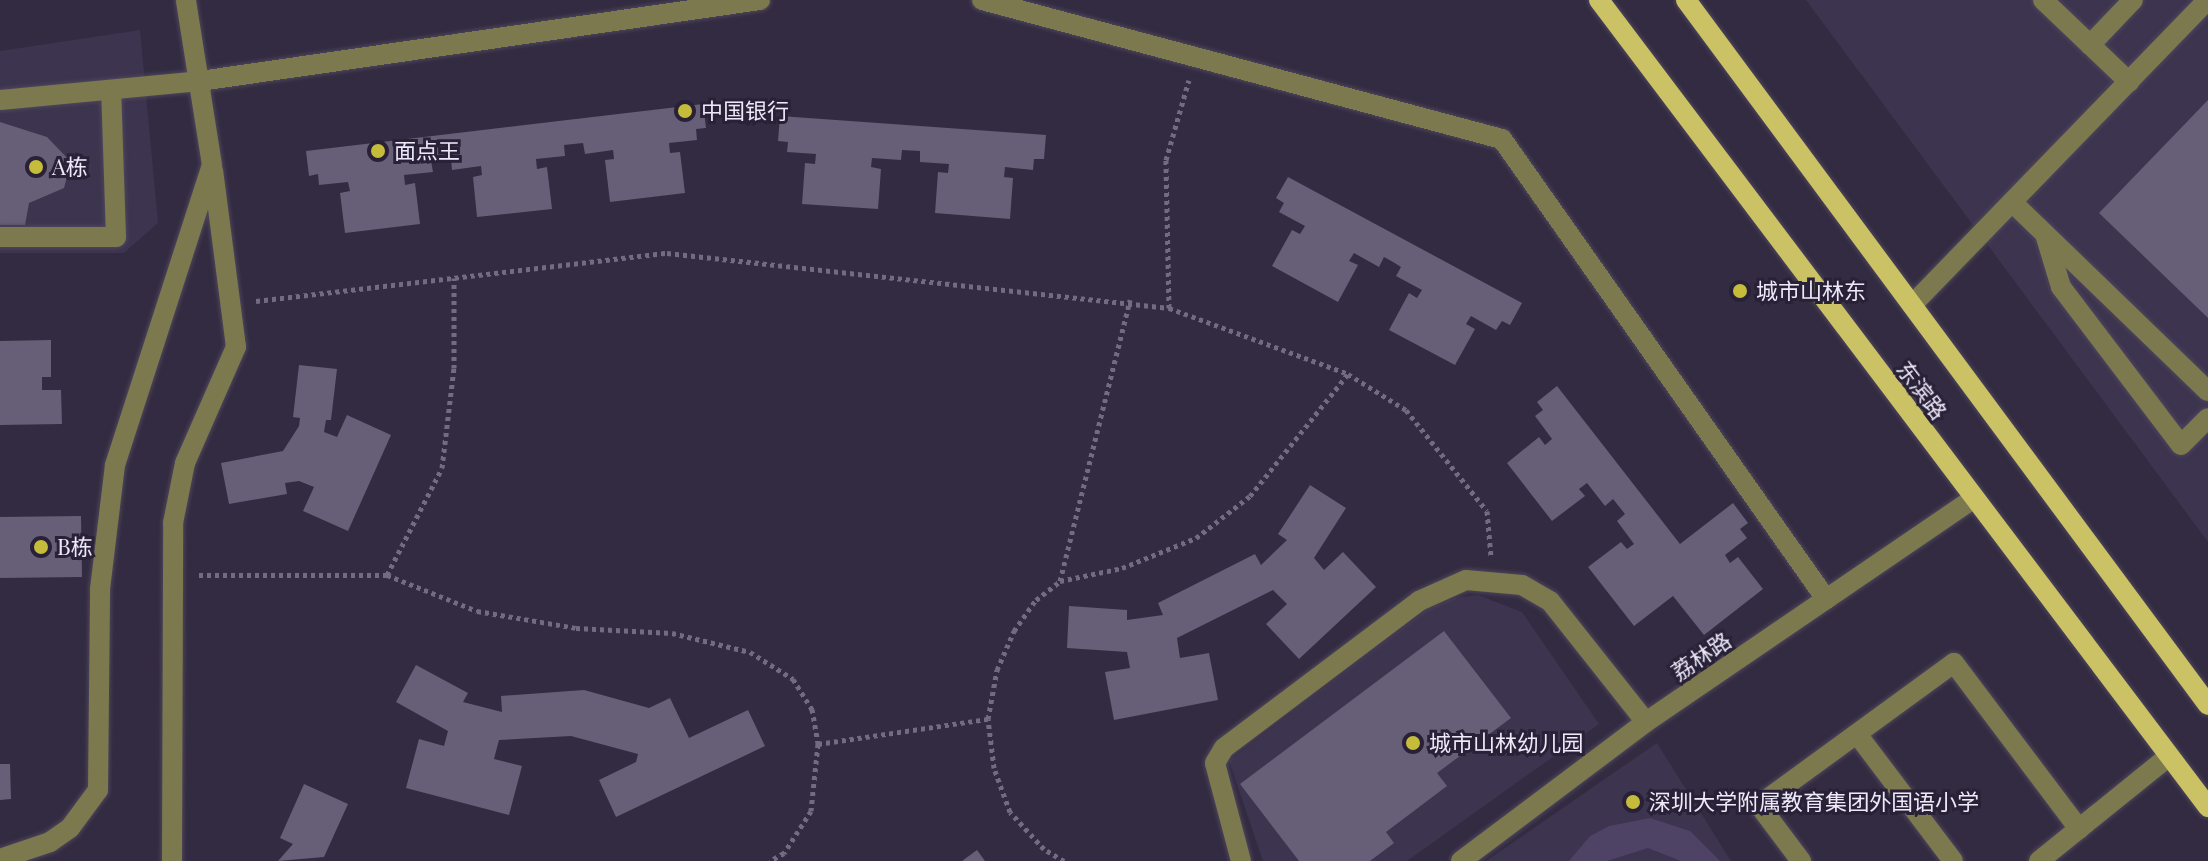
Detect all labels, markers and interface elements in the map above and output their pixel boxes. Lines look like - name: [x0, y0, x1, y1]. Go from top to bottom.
- place label: 中国银行: [701, 98, 789, 124]
- marker: 中国银行: [676, 102, 694, 120]
- place label: 面点王: [394, 138, 460, 164]
- marker: 面点王: [369, 142, 387, 160]
- place label: A栋: [52, 154, 88, 180]
- marker: A栋: [27, 158, 45, 176]
- place label: 城市山林东: [1756, 278, 1866, 304]
- marker: 城市山林东: [1731, 282, 1749, 300]
- street label: 东滨路: [1892, 356, 1952, 424]
- place label: B栋: [57, 534, 93, 560]
- marker: B栋: [32, 538, 50, 556]
- street label: 荔林路: [1666, 627, 1736, 685]
- place label: 城市山林幼儿园: [1429, 730, 1583, 756]
- marker: 城市山林幼儿园: [1404, 734, 1422, 752]
- place label: 深圳大学附属教育集团外国语小学: [1649, 789, 1979, 815]
- marker: 深圳大学附属教育集团外国语小学: [1624, 793, 1642, 811]

